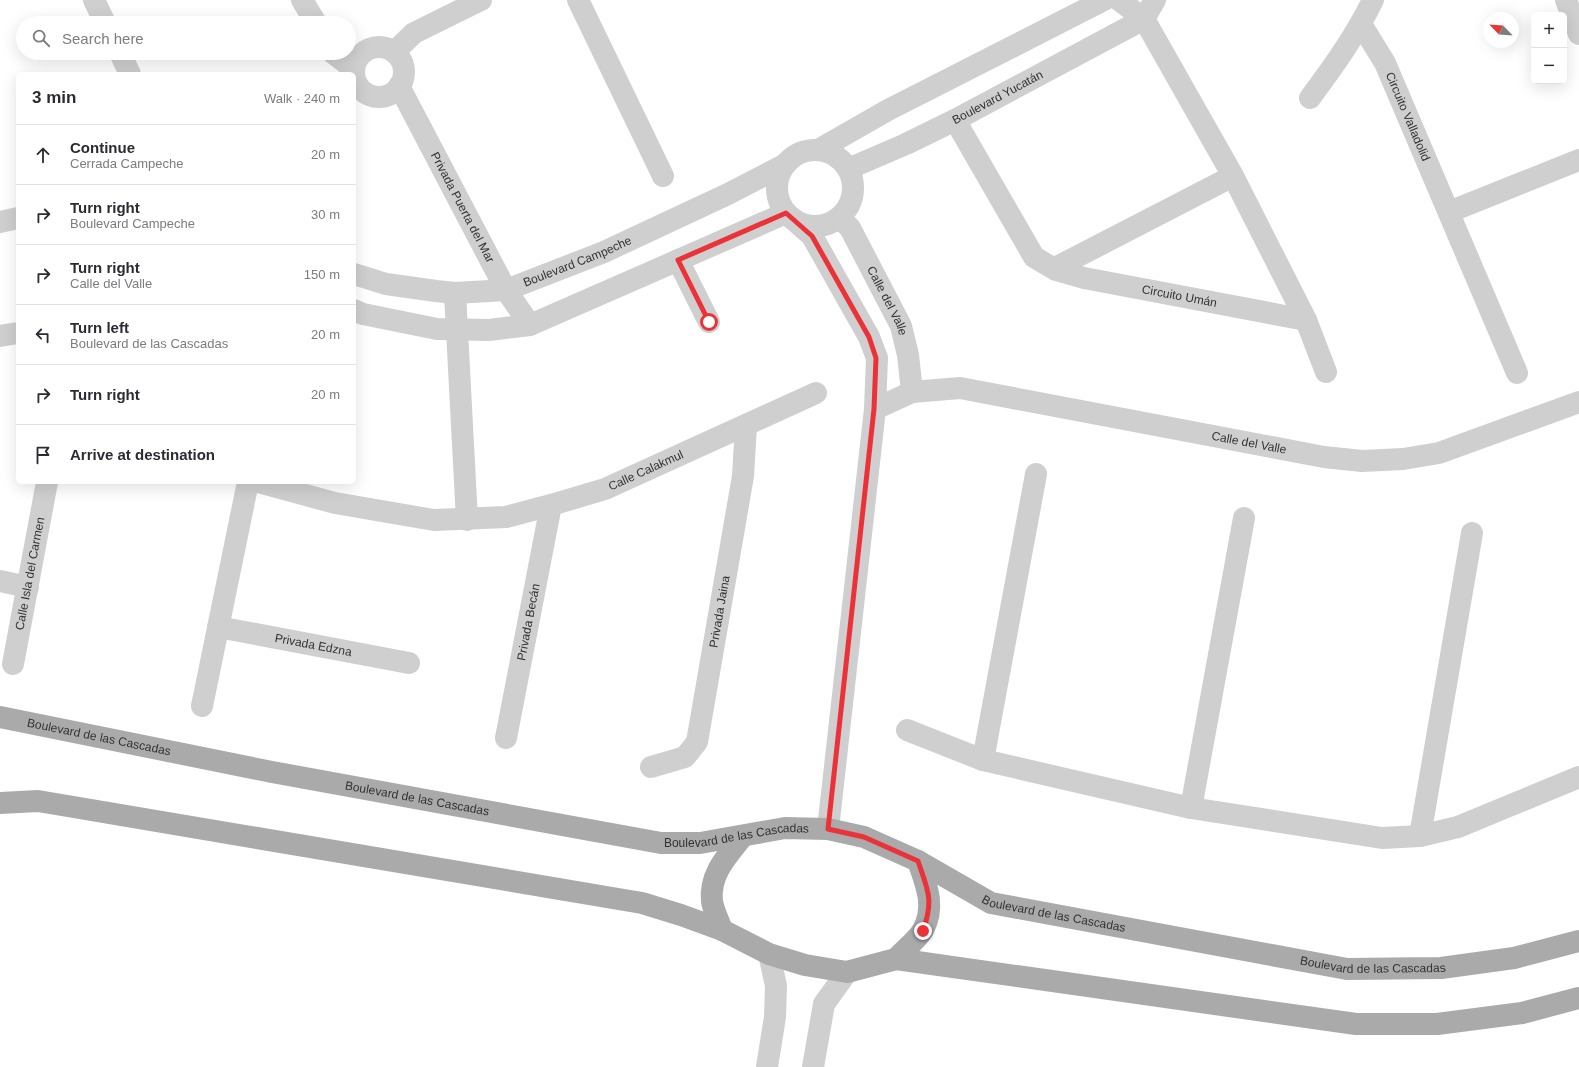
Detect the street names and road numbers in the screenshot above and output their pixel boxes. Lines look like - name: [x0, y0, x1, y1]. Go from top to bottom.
- street label: Boulevard Yucatán: [950, 67, 1045, 127]
- street label: Circuito Valladolid: [1383, 70, 1433, 163]
- street label: Privada Puerta del Mar: [428, 150, 497, 265]
- street label: Boulevard Campeche: [521, 233, 634, 290]
- street label: Calle del Valle: [864, 264, 910, 337]
- street label: Circuito Umán: [1141, 282, 1218, 310]
- street label: Calle del Valle: [1210, 429, 1288, 457]
- street label: Calle Calakmul: [606, 447, 685, 494]
- street label: Calle Isla del Carmen: [12, 516, 47, 631]
- street label: Privada Jaina: [706, 574, 733, 649]
- street label: Privada Becán: [514, 582, 543, 662]
- street label: Privada Edzna: [274, 631, 353, 659]
- street label: Boulevard de las Cascadas: [26, 716, 172, 758]
- street label: Boulevard de las Cascadas: [344, 778, 490, 819]
- street label: Boulevard de las Cascadas: [664, 821, 809, 850]
- street label: Boulevard de las Cascadas: [979, 892, 1127, 935]
- street label: Boulevard de las Cascadas: [1299, 953, 1447, 976]

